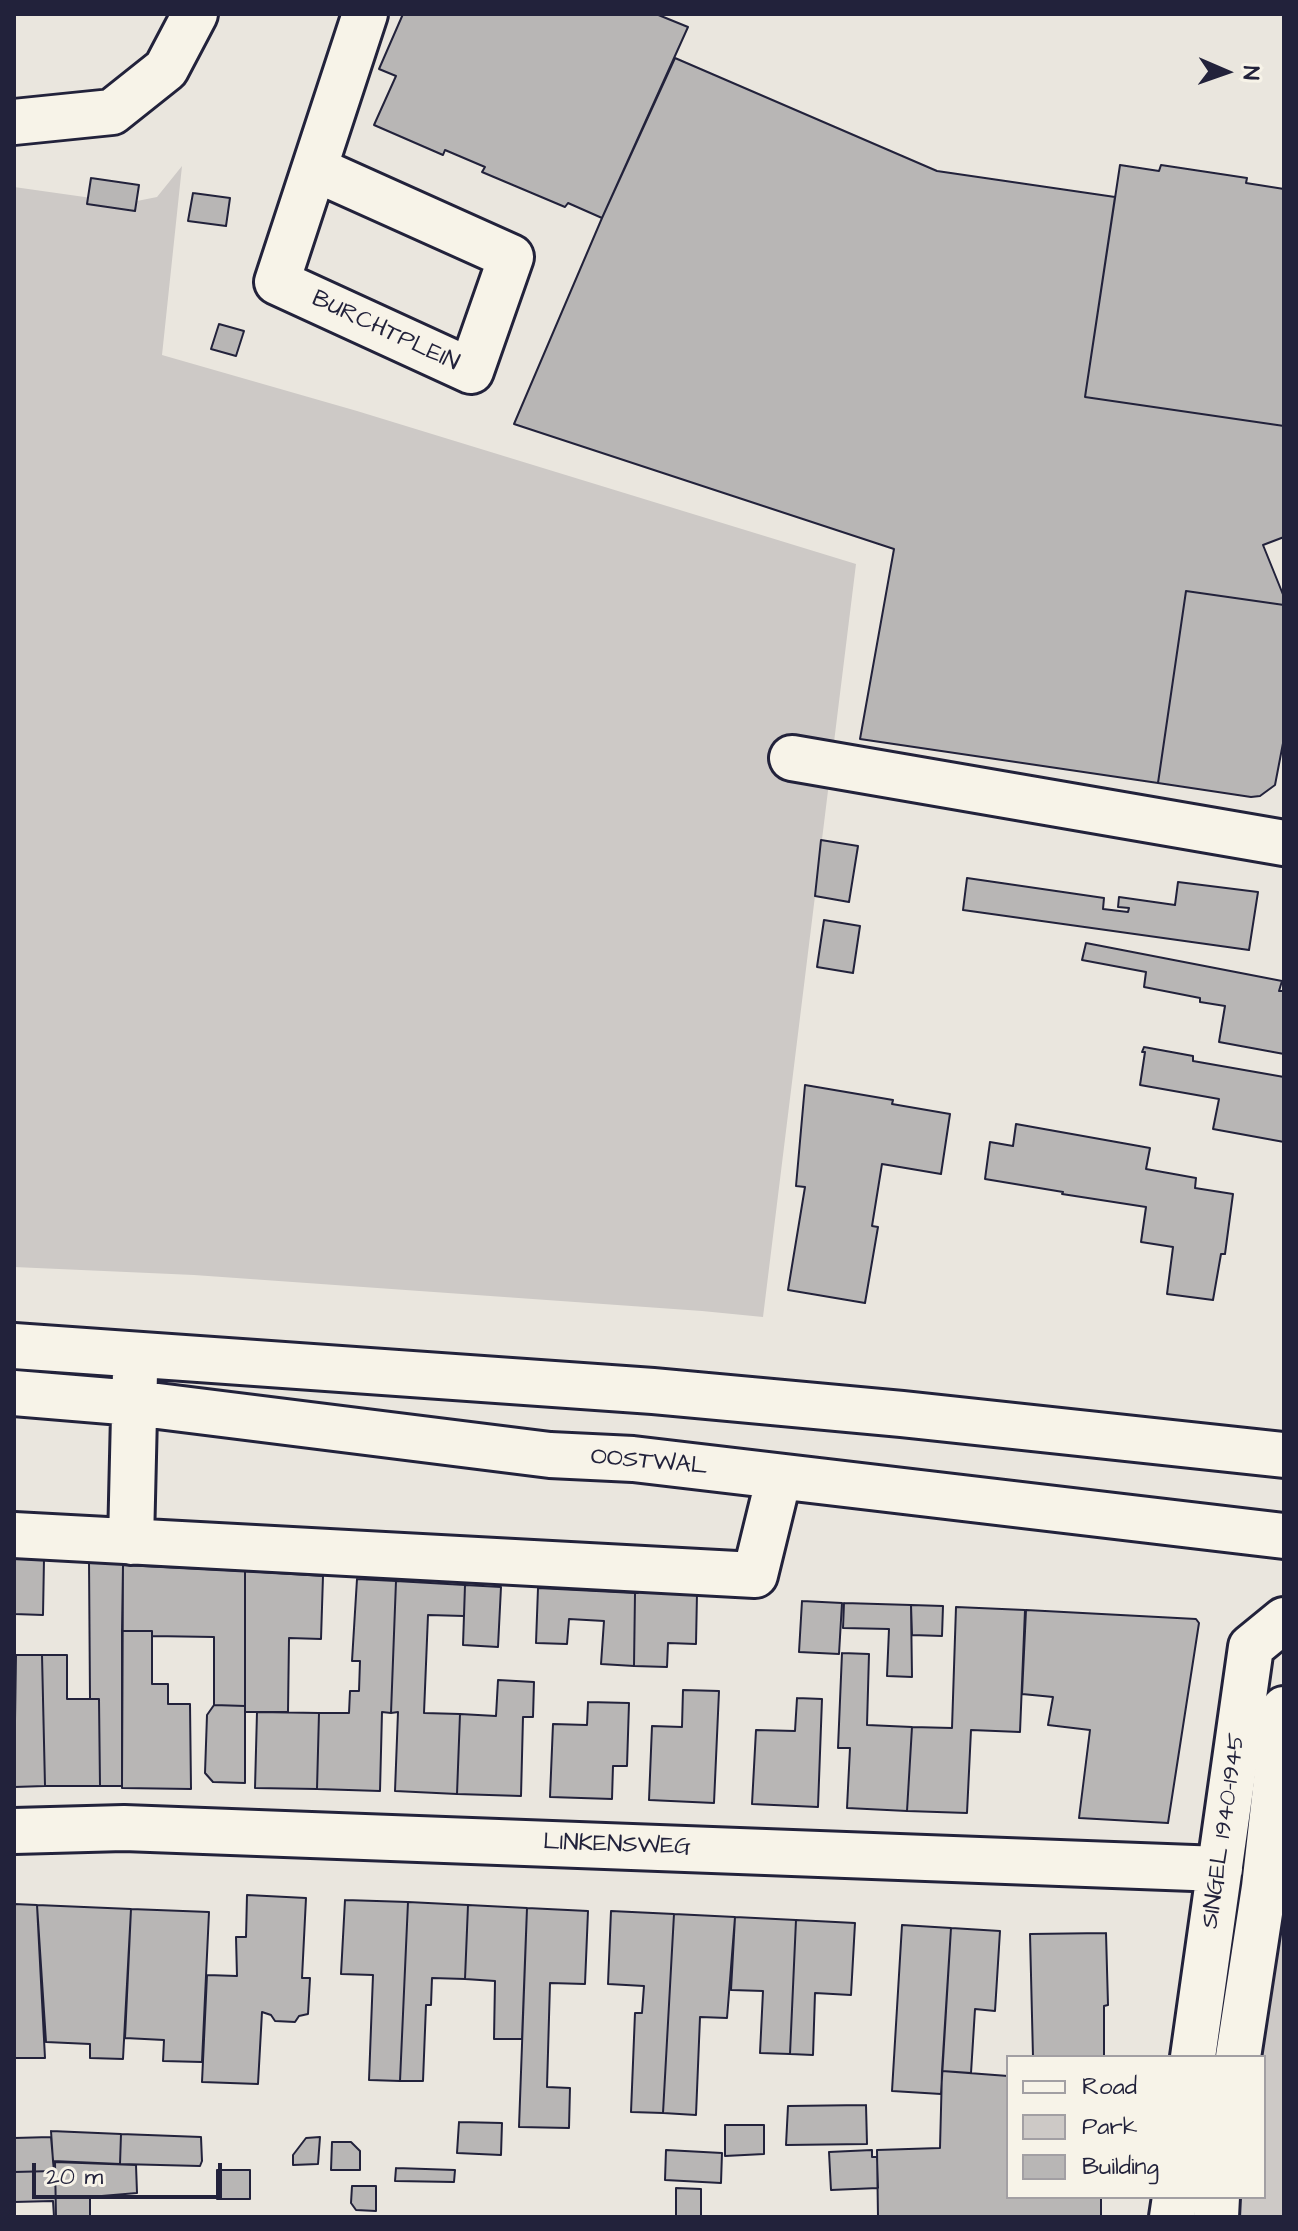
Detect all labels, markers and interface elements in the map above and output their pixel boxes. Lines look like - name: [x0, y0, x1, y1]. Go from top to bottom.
- north arrow: [1186, 32, 1266, 112]
- text: N: [1235, 65, 1266, 80]
- street label: BURCHTPLEIN: [307, 285, 463, 379]
- street label: OOSTWAL: [589, 1444, 709, 1482]
- street label: SINGEL 1940-1945: [1197, 1732, 1253, 1930]
- street label: LINKENSWEG: [543, 1829, 691, 1863]
- legend: [1006, 2055, 1266, 2199]
- text: Road: [1082, 2070, 1137, 2104]
- text: Park: [1082, 2110, 1138, 2144]
- scale bar: [36, 2147, 226, 2197]
- text: Building: [1082, 2150, 1159, 2184]
- text: 20 m: [46, 2160, 103, 2194]

